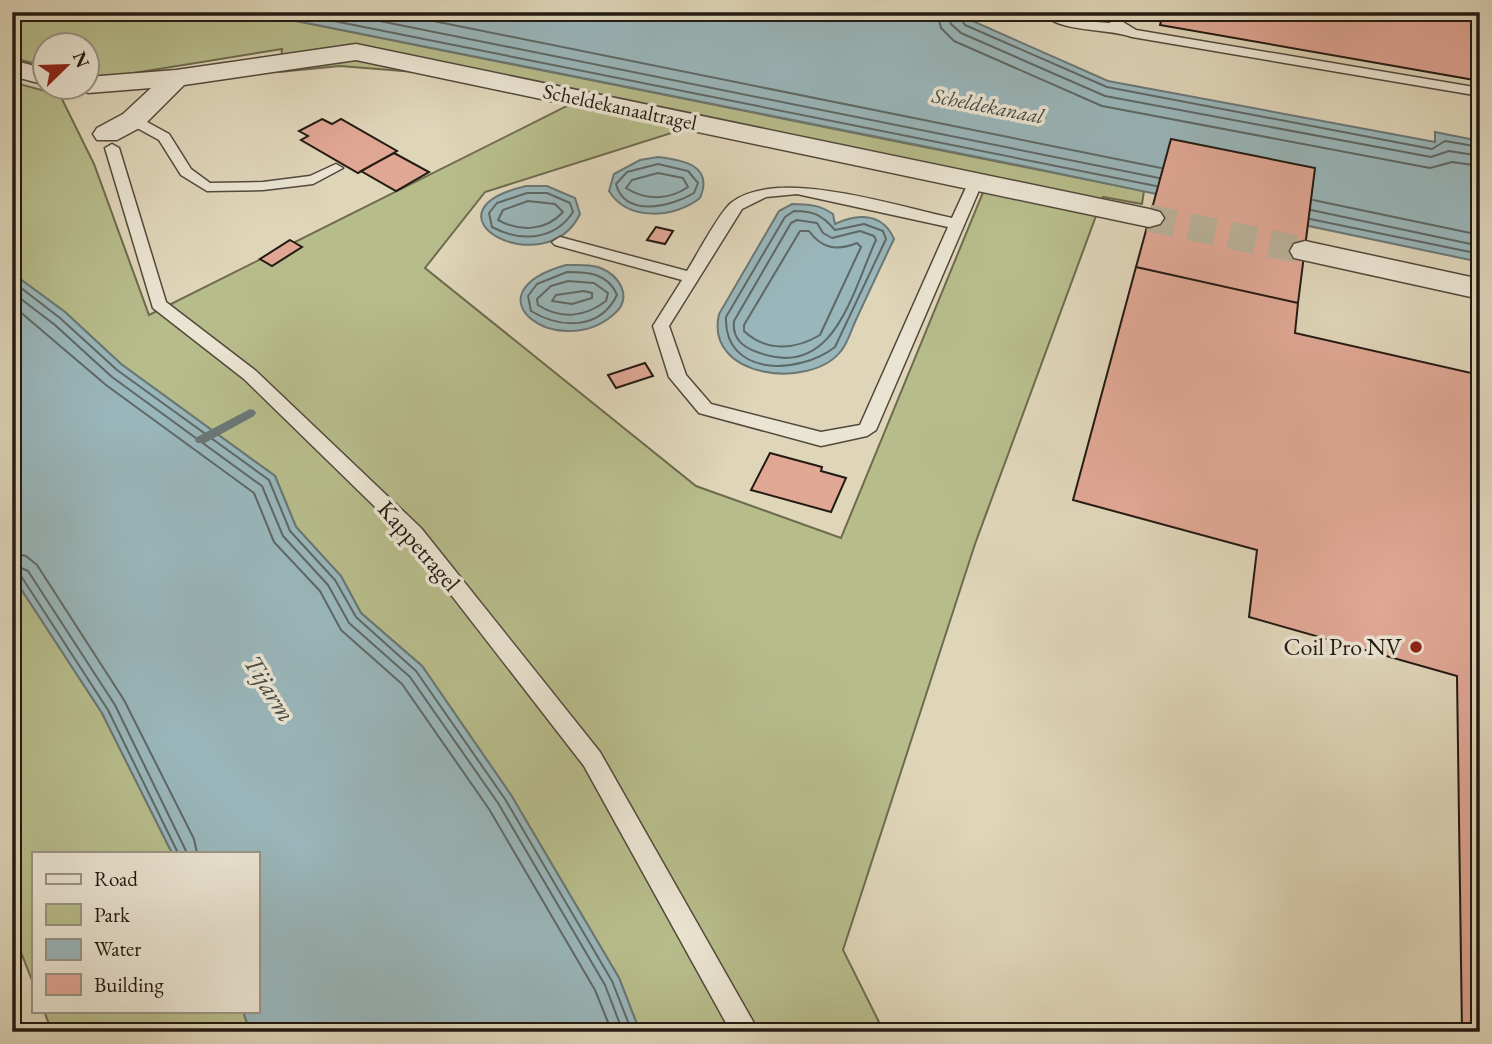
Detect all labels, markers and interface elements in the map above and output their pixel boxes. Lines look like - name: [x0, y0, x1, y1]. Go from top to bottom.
- north arrow: [32, 32, 102, 102]
- text: N: [67, 48, 96, 72]
- street label: Scheldekanaaltragel: [541, 77, 700, 136]
- water label: Scheldekanaal: [929, 81, 1047, 130]
- street label: Kappetragel: [371, 494, 468, 598]
- place label: Coil Pro NV: [1284, 631, 1403, 662]
- marker: Coil Pro NV: [1408, 639, 1424, 655]
- water label: Tijarm: [236, 648, 304, 728]
- legend: [32, 852, 259, 1012]
- text: Road: [94, 865, 138, 892]
- text: Park: [94, 901, 131, 928]
- text: Water: [94, 935, 141, 962]
- text: Building: [94, 971, 164, 998]

